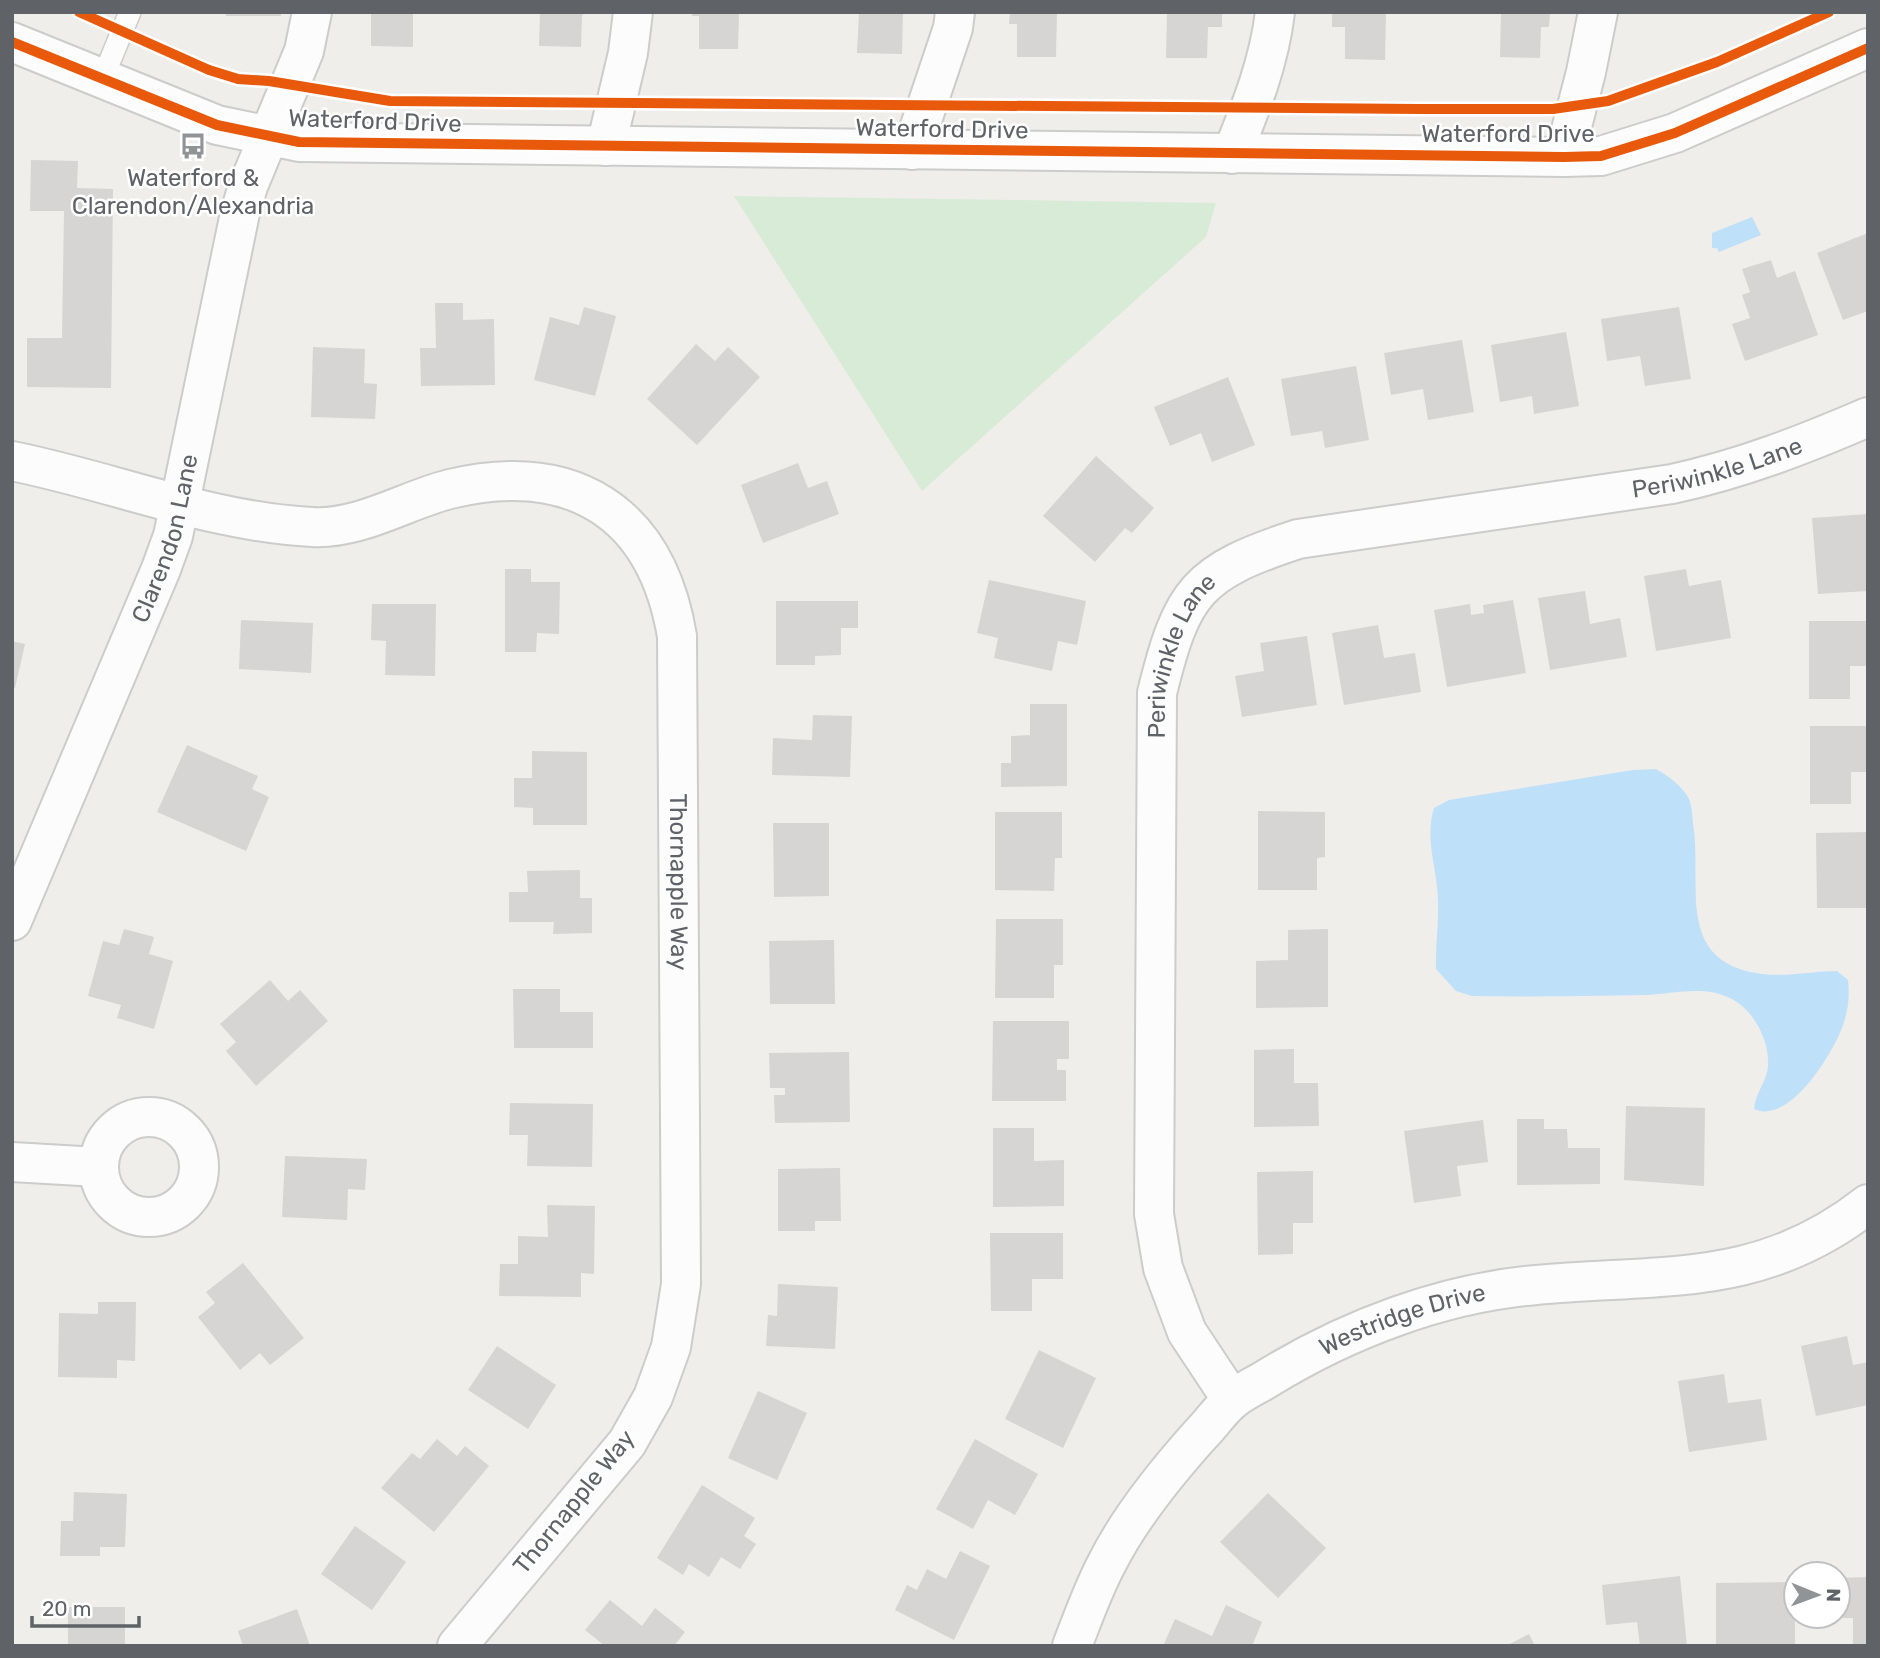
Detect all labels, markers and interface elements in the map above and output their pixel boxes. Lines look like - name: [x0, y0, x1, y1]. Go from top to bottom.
- street label: Waterford Drive: [288, 104, 462, 138]
- street label: Waterford Drive: [855, 113, 1029, 145]
- street label: Waterford Drive: [1421, 120, 1595, 148]
- bus stop icon: Waterford & Clarendon/Alexandria: [178, 131, 208, 161]
- place label: Waterford & Clarendon/Alexandria: [72, 164, 314, 220]
- street label: Periwinkle Lane: [1630, 431, 1806, 504]
- street label: Clarendon Lane: [126, 452, 204, 627]
- street label: Periwinkle Lane: [1143, 567, 1221, 739]
- street label: Thornapple Way: [664, 793, 693, 971]
- street label: Westridge Drive: [1315, 1278, 1488, 1361]
- street label: Thornapple Way: [507, 1424, 641, 1580]
- north arrow: [1782, 1560, 1852, 1630]
- scale bar: [32, 1584, 138, 1628]
- text: N: [1822, 1588, 1845, 1602]
- text: 20 m: [42, 1596, 91, 1621]

